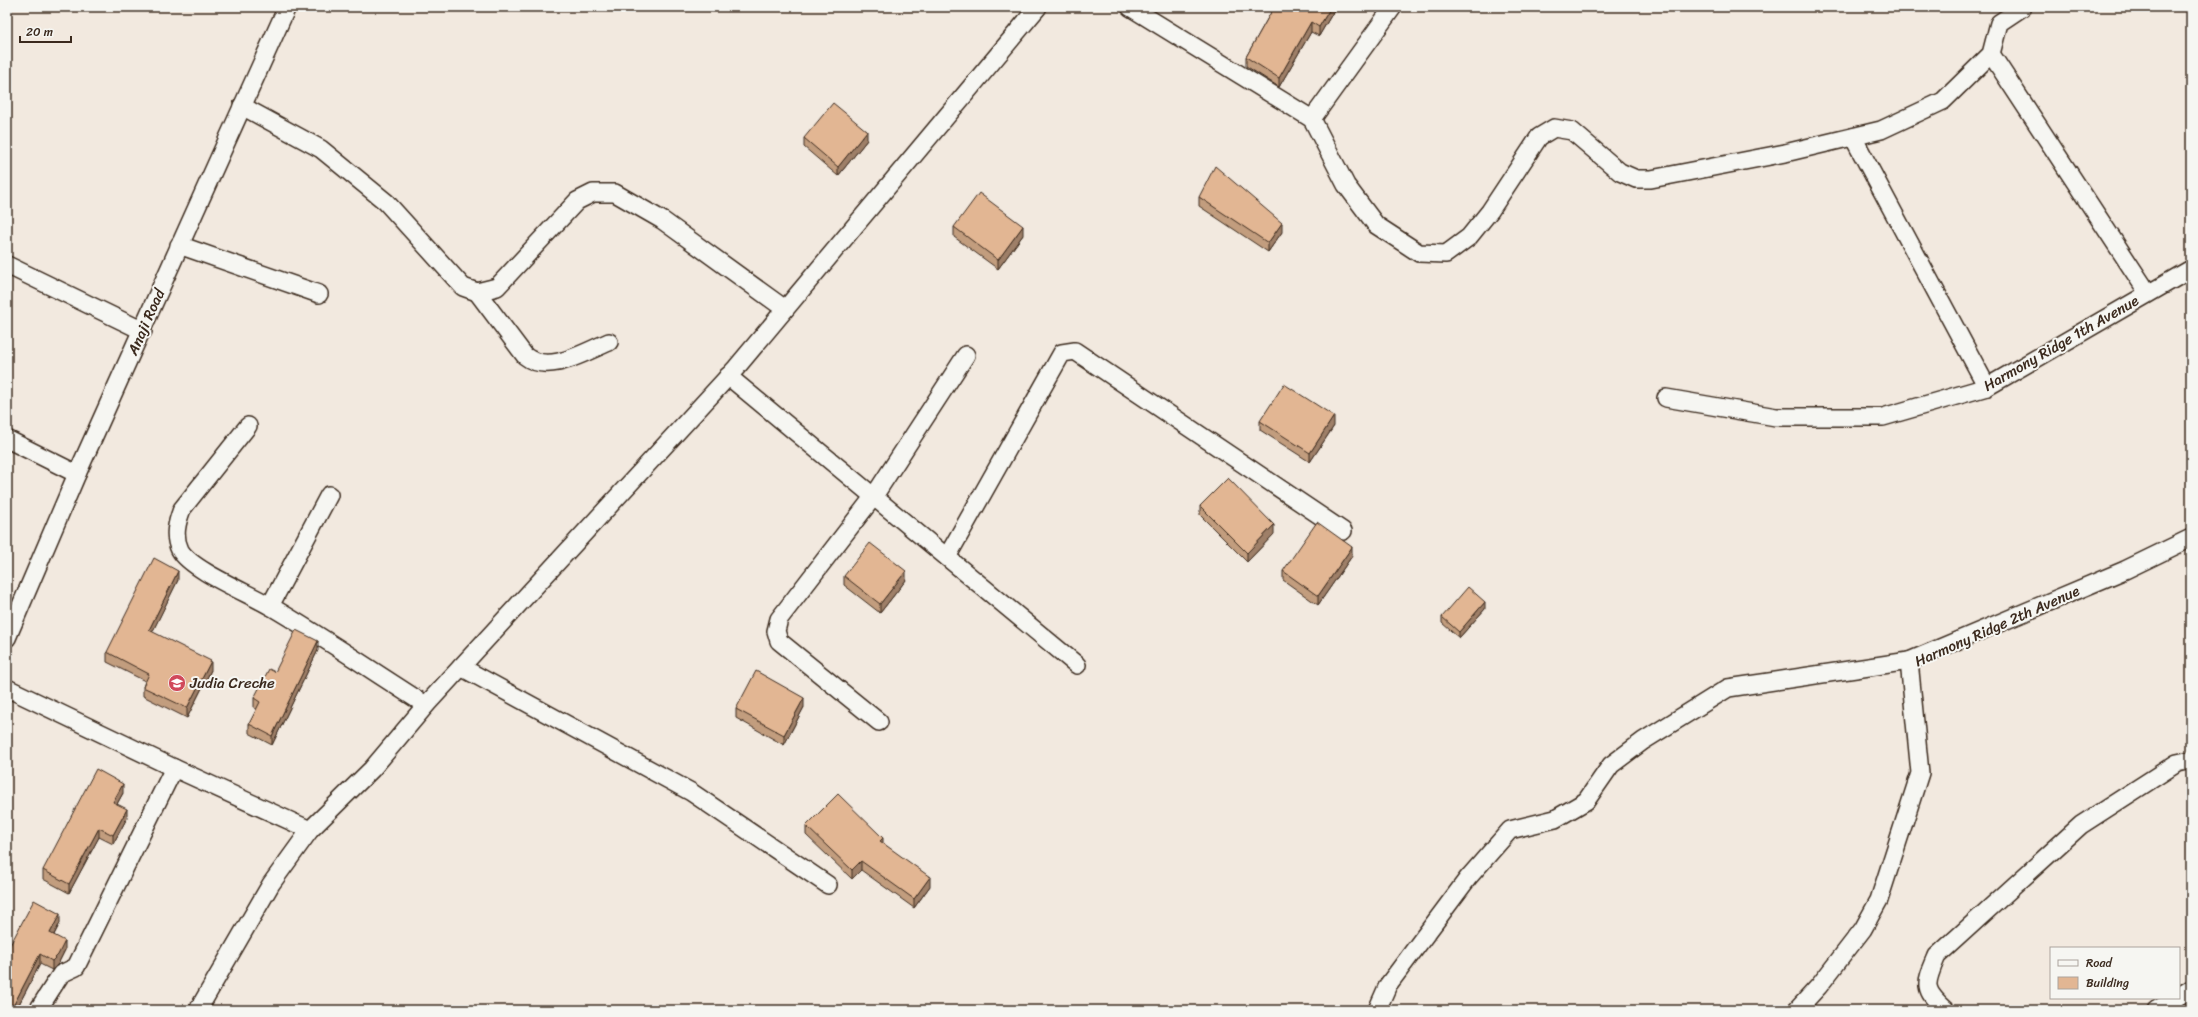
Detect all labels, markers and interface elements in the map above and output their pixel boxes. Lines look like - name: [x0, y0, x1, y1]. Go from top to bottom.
- scale bar: [20, 18, 71, 44]
- text: 20 m: [26, 21, 53, 43]
- street label: Anaji Road: [119, 284, 173, 360]
- street label: Harmony Ridge 1th Avenue: [1978, 288, 2144, 398]
- street label: Harmony Ridge 2th Avenue: [1910, 578, 2084, 674]
- place label: Judia Creche: [189, 670, 275, 696]
- school or university icon: Judia Creche: [167, 673, 187, 693]
- legend: [2050, 947, 2180, 999]
- text: Road: [2086, 952, 2113, 974]
- text: Building: [2086, 972, 2129, 994]

